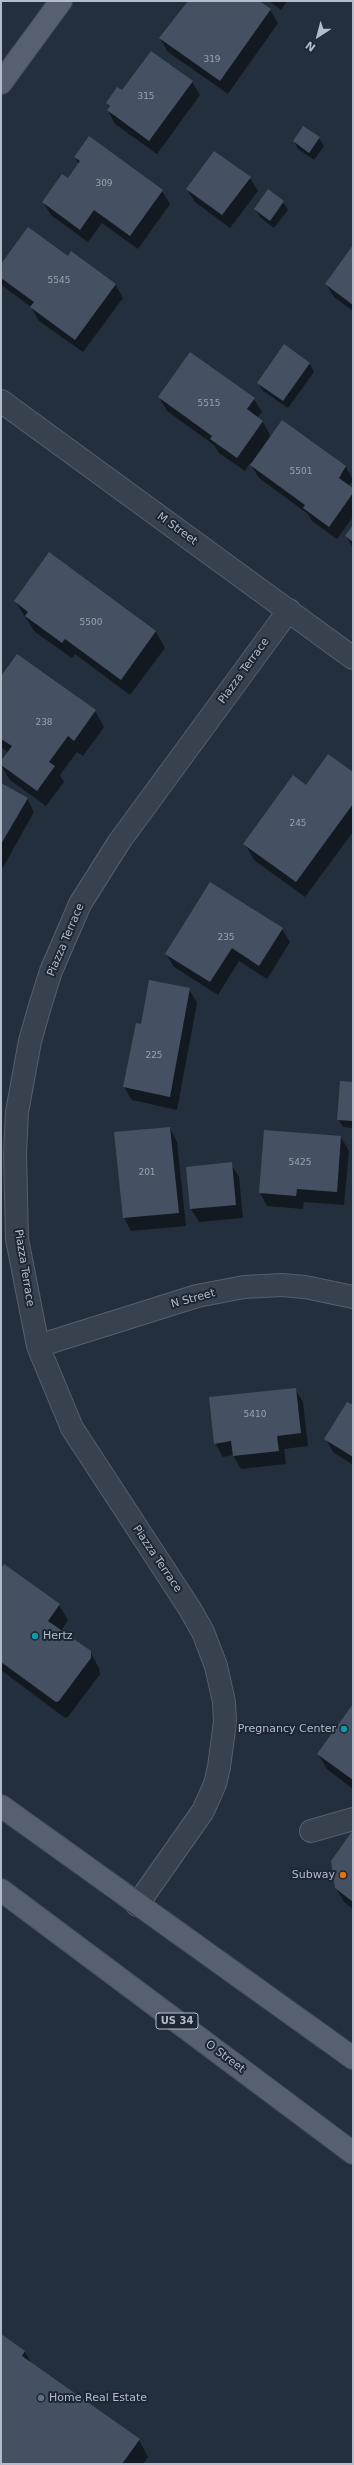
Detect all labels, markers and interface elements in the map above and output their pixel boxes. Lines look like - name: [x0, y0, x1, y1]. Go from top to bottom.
- north arrow: [298, 16, 338, 56]
- text: N: [303, 38, 318, 54]
- house number: 319: [203, 55, 221, 65]
- house number: 315: [137, 92, 155, 102]
- house number: 309: [95, 179, 113, 189]
- house number: 5545: [48, 276, 70, 286]
- house number: 5515: [198, 399, 220, 409]
- house number: 5501: [290, 467, 312, 477]
- street label: M Street: [154, 510, 200, 548]
- house number: 5500: [80, 618, 102, 628]
- street label: Piazza Terrace: [216, 636, 272, 706]
- house number: 238: [35, 718, 53, 728]
- house number: 245: [289, 819, 307, 829]
- street label: Piazza Terrace: [45, 902, 87, 978]
- house number: 235: [217, 933, 235, 943]
- house number: 225: [145, 1051, 163, 1061]
- house number: 5425: [289, 1158, 311, 1168]
- house number: 201: [138, 1168, 156, 1178]
- street label: Piazza Terrace: [11, 1228, 37, 1308]
- street label: N Street: [169, 1287, 217, 1311]
- house number: 5410: [244, 1410, 266, 1420]
- street label: Piazza Terrace: [130, 1523, 184, 1595]
- place label: Hertz: [43, 1629, 73, 1643]
- marker: Hertz: [30, 1631, 40, 1641]
- place label: Pregnancy Center: [238, 1722, 336, 1736]
- marker: Pregnancy Center: [339, 1724, 349, 1734]
- place label: Subway: [292, 1868, 335, 1882]
- marker: Subway: [338, 1870, 348, 1880]
- road number: US 34: [156, 2013, 198, 2029]
- street label: O Street: [203, 2038, 247, 2076]
- place label: Home Real Estate: [49, 2391, 147, 2405]
- marker: Home Real Estate: [36, 2393, 46, 2403]

